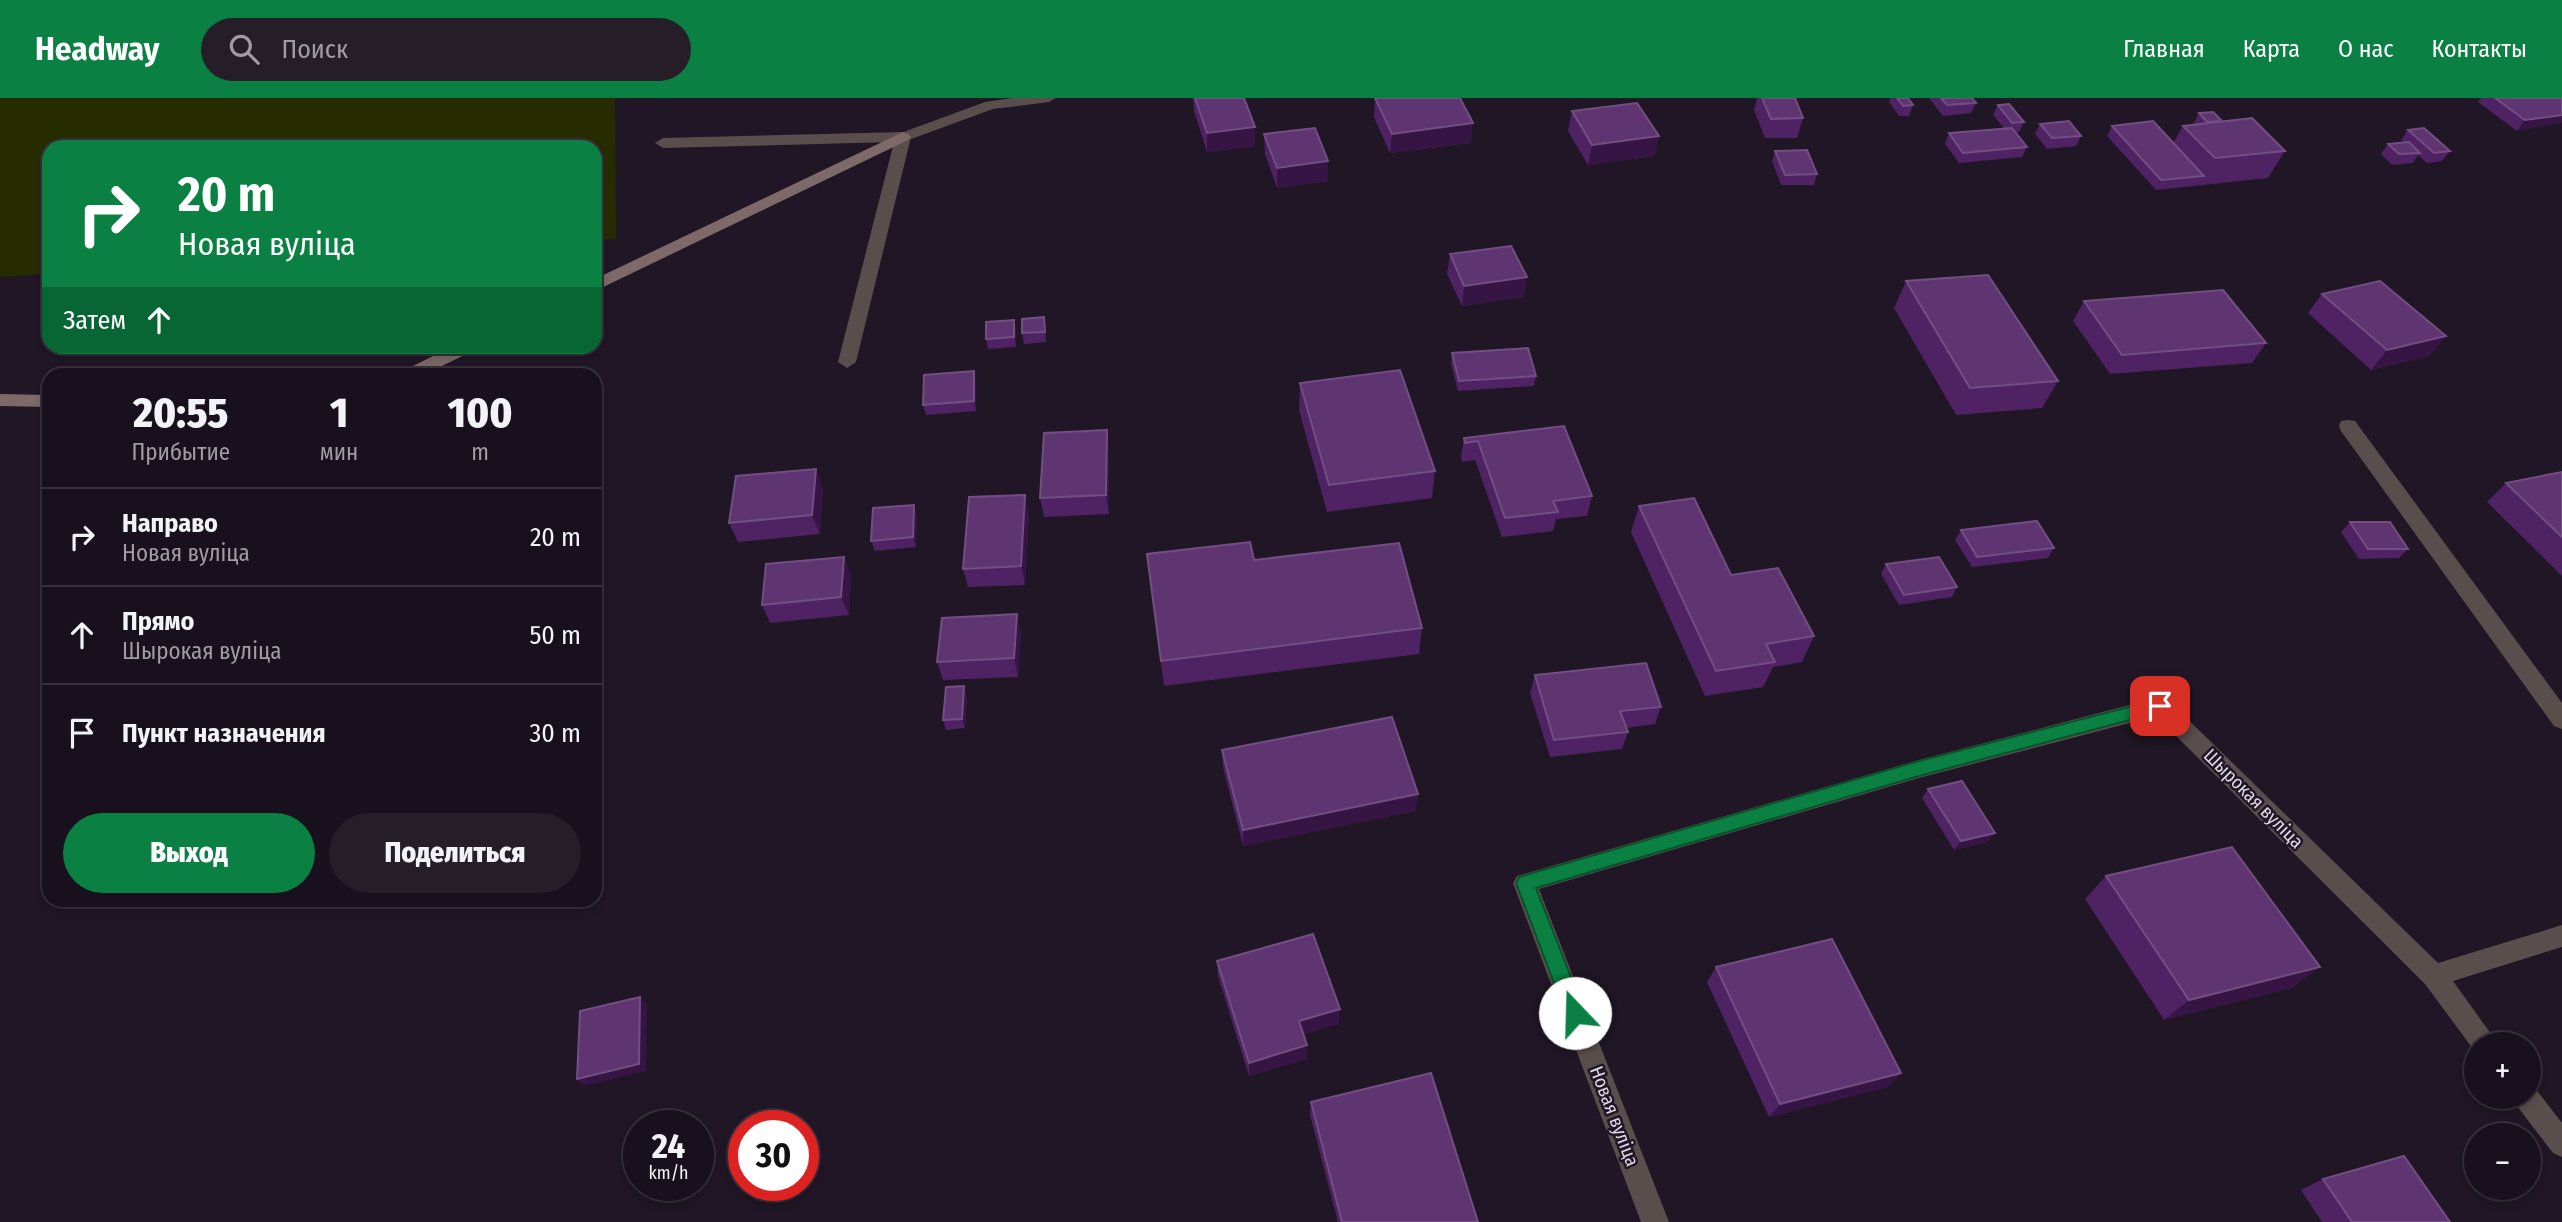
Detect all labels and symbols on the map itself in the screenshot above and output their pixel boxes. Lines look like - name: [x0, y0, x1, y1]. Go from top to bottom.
- pin: [2130, 676, 2190, 736]
- street label: Шырокая вуліца: [2199, 744, 2308, 853]
- position arrow: [1538, 976, 1612, 1050]
- street label: Новая вуліца: [1585, 1063, 1644, 1170]
- speed limit sign: 30: [728, 1110, 819, 1201]

